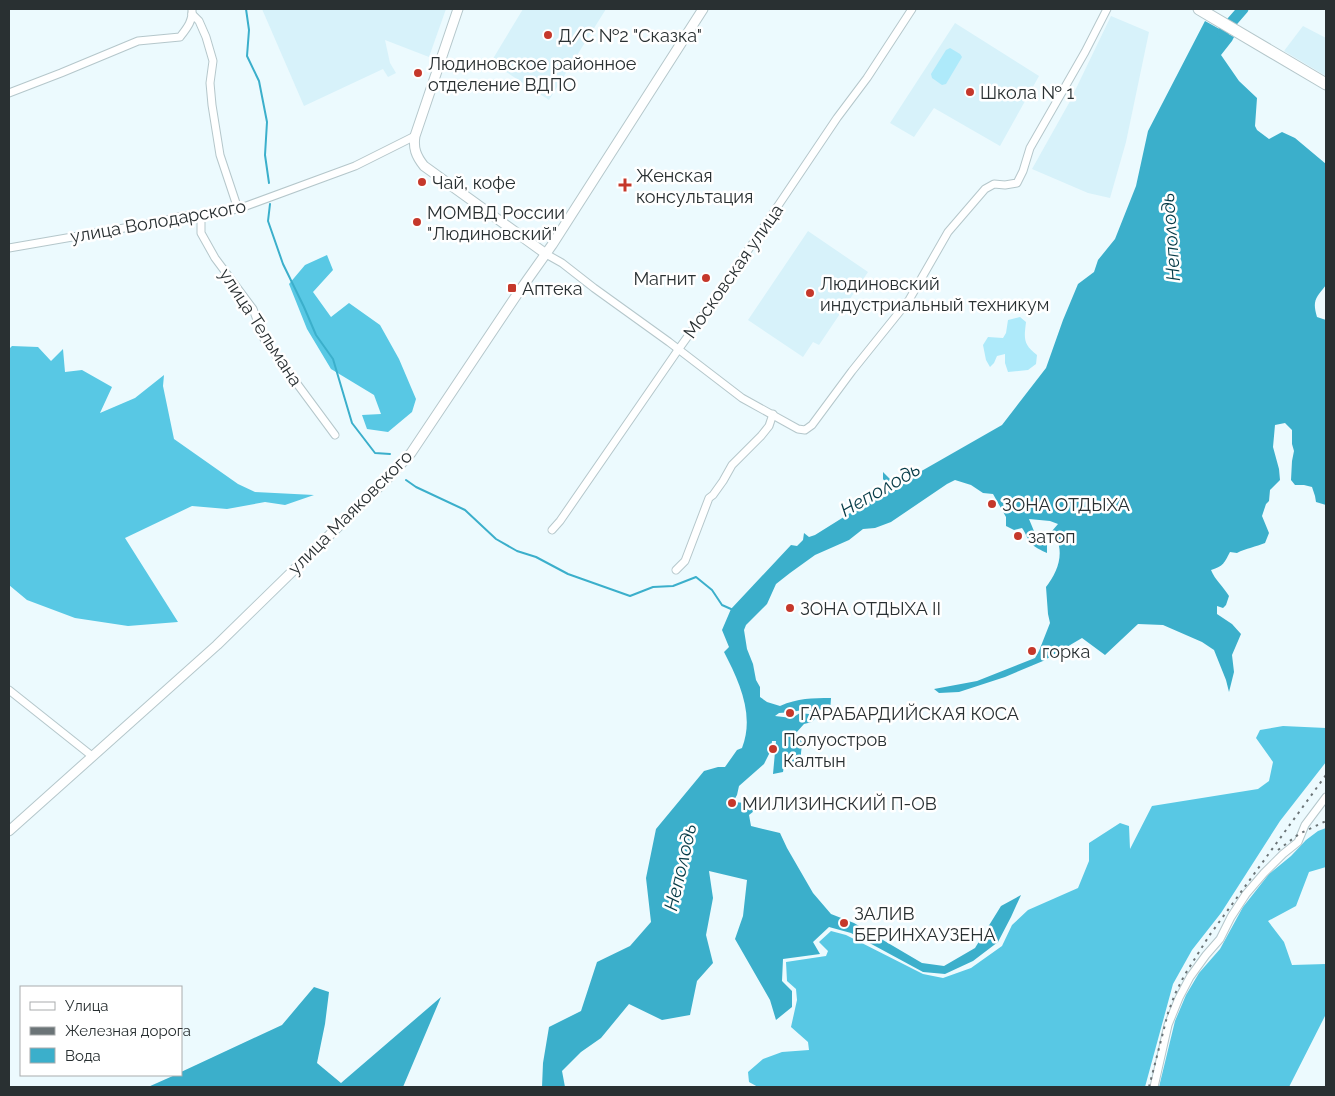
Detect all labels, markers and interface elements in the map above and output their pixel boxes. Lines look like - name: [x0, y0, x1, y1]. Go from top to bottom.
- place label: Д/С №2 "Сказка": [558, 25, 702, 46]
- marker: Д/С №2 "Сказка": [542, 29, 554, 41]
- place label: Людиновское районное отделение ВДПО: [428, 53, 637, 95]
- marker: Людиновское районное отделение ВДПО: [412, 67, 424, 79]
- place label: Школа № 1: [980, 82, 1074, 103]
- marker: Школа № 1: [964, 86, 976, 98]
- place label: Женская консультация: [636, 165, 753, 207]
- place label: Чай, кофе: [432, 172, 516, 193]
- marker: Чай, кофе: [416, 176, 428, 188]
- marker: Женская консультация: [618, 178, 632, 192]
- water label: Неполодь: [1156, 192, 1184, 282]
- street label: улица Володарского: [69, 195, 248, 247]
- street label: Московская улица: [679, 200, 787, 342]
- place label: МОМВД России "Людиновский": [427, 202, 565, 244]
- marker: МОМВД России "Людиновский": [411, 216, 423, 228]
- street label: улица Тельмана: [215, 264, 307, 390]
- place label: Магнит: [633, 268, 696, 289]
- marker: Магнит: [700, 272, 712, 284]
- place label: Людиновский индустриальный техникум: [820, 273, 1049, 315]
- place label: Аптека: [522, 278, 583, 299]
- marker: Аптека: [506, 282, 518, 294]
- marker: Людиновский индустриальный техникум: [804, 287, 816, 299]
- street label: улица Маяковского: [284, 445, 417, 578]
- water label: Неполодь: [836, 457, 924, 521]
- place label: ЗОНА ОТДЫХА: [1002, 494, 1130, 515]
- marker: ЗОНА ОТДЫХА: [986, 498, 998, 510]
- place label: затоп: [1028, 526, 1075, 547]
- marker: затоп: [1012, 530, 1024, 542]
- place label: ЗОНА ОТДЫХА II: [800, 598, 941, 619]
- marker: ЗОНА ОТДЫХА II: [784, 602, 796, 614]
- place label: горка: [1042, 641, 1090, 662]
- marker: горка: [1026, 645, 1038, 657]
- place label: ГАРАБАРДИЙСКАЯ КОСА: [800, 703, 1019, 724]
- marker: ГАРАБАРДИЙСКАЯ КОСА: [784, 707, 796, 719]
- place label: Полуостров Калтын: [783, 729, 887, 771]
- marker: Полуостров Калтын: [767, 743, 779, 755]
- place label: МИЛИЗИНСКИЙ П-ОВ: [742, 793, 937, 814]
- marker: МИЛИЗИНСКИЙ П-ОВ: [726, 797, 738, 809]
- water label: Неполодь: [659, 821, 701, 913]
- place label: ЗАЛИВ БЕРИНХАУЗЕНА: [854, 903, 996, 945]
- marker: ЗАЛИВ БЕРИНХАУЗЕНА: [838, 917, 850, 929]
- legend: [20, 986, 182, 1076]
- text: Улица: [65, 997, 109, 1015]
- text: Железная дорога: [65, 1022, 191, 1040]
- text: Вода: [65, 1047, 101, 1065]

